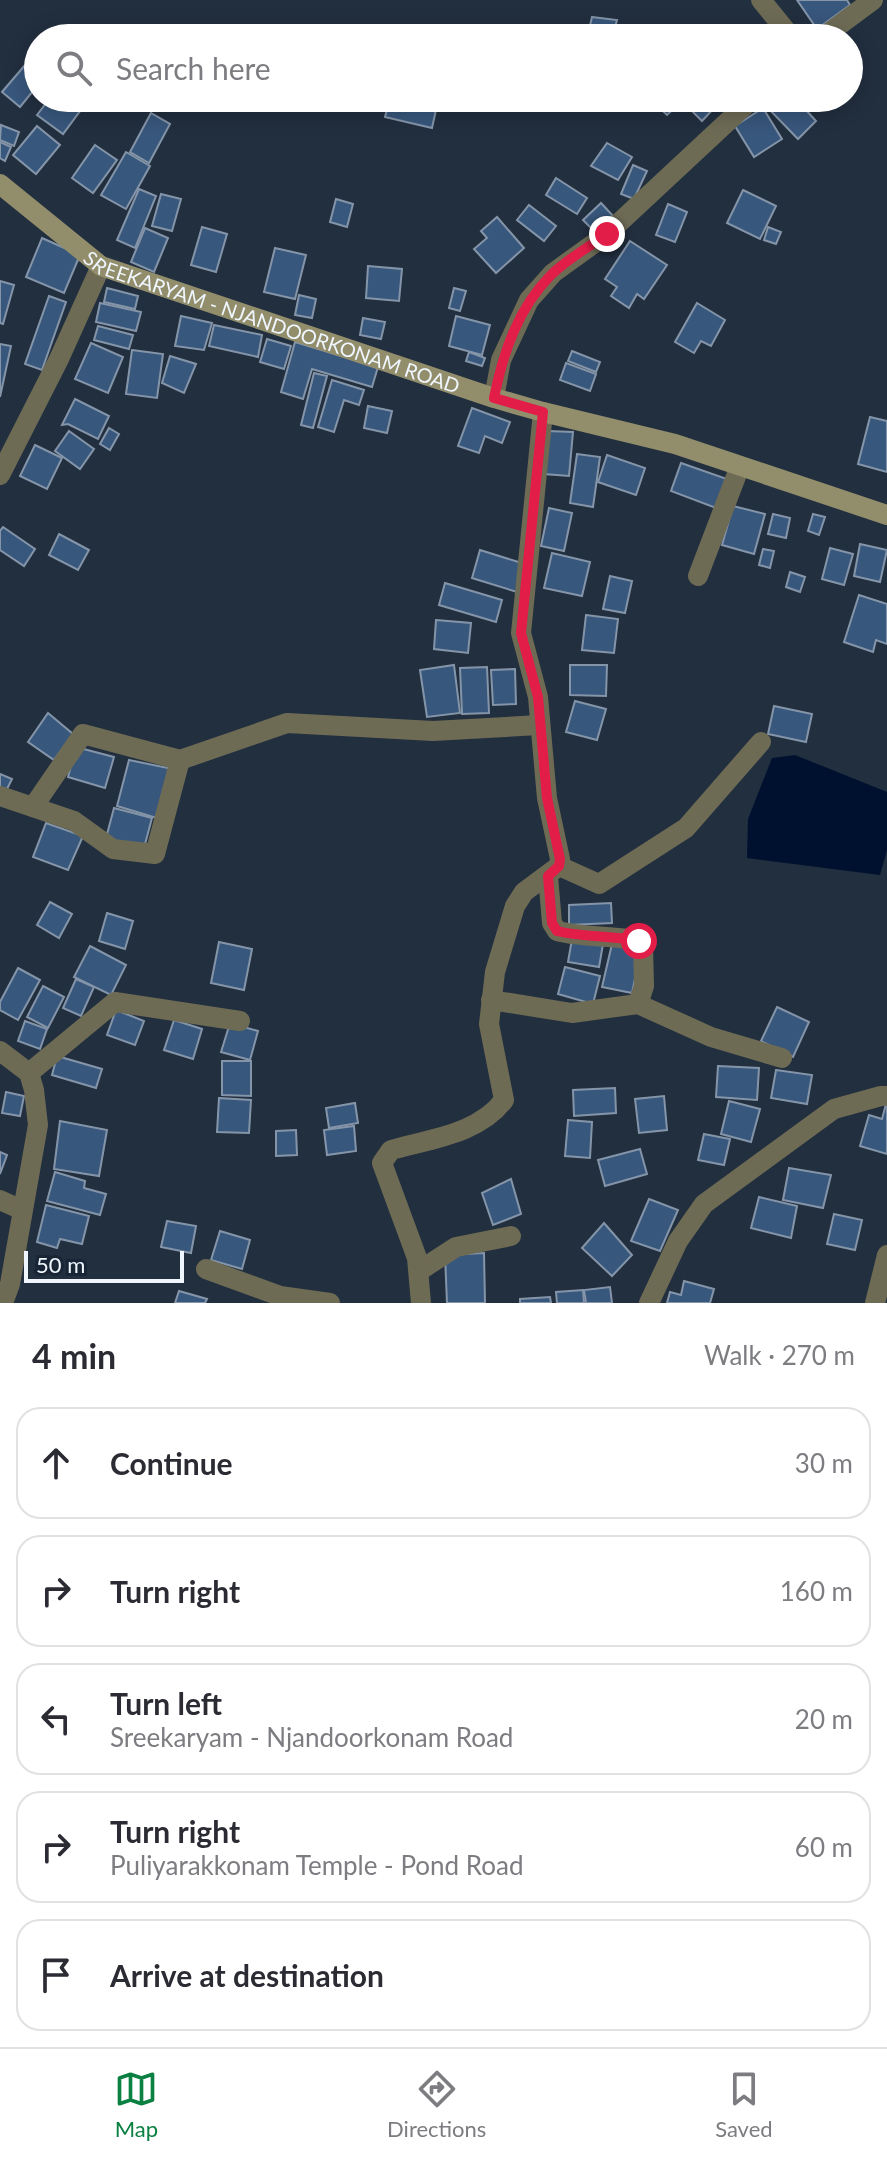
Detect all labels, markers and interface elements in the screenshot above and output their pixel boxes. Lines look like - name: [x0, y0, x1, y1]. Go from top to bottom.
- search box: [24, 24, 863, 112]
- icon: search: [52, 46, 96, 90]
- text: Search here: [116, 50, 271, 86]
- route end: [589, 216, 625, 252]
- street label: SREEKARYAM - NJANDOORKONAM ROAD: [79, 245, 463, 398]
- route start: [621, 923, 657, 959]
- scale bar: [24, 1247, 184, 1283]
- text: 50 m: [36, 1251, 85, 1278]
- text: 4 min: [32, 1335, 116, 1376]
- text: Walk · 270 m: [704, 1339, 855, 1371]
- icon: ahead: [34, 1441, 78, 1485]
- text: Continue: [110, 1445, 233, 1481]
- text: 30 m: [795, 1447, 853, 1479]
- icon: right: [34, 1569, 78, 1613]
- text: Turn right: [110, 1573, 240, 1609]
- text: 160 m: [780, 1575, 853, 1607]
- text: Turn left: [110, 1685, 222, 1721]
- icon: left: [34, 1697, 78, 1741]
- text: 20 m: [795, 1703, 853, 1735]
- text: Sreekaryam - Njandoorkonam Road: [110, 1721, 513, 1753]
- text: Turn right: [110, 1813, 240, 1849]
- icon: right: [34, 1825, 78, 1869]
- text: 60 m: [795, 1831, 853, 1863]
- text: Puliyarakkonam Temple - Pond Road: [110, 1849, 523, 1881]
- icon: arrive: [34, 1953, 78, 1997]
- text: Arrive at destination: [110, 1957, 384, 1993]
- tab: Map: [114, 2067, 158, 2142]
- tab: Directions: [387, 2067, 486, 2142]
- tab: Saved: [715, 2067, 773, 2142]

